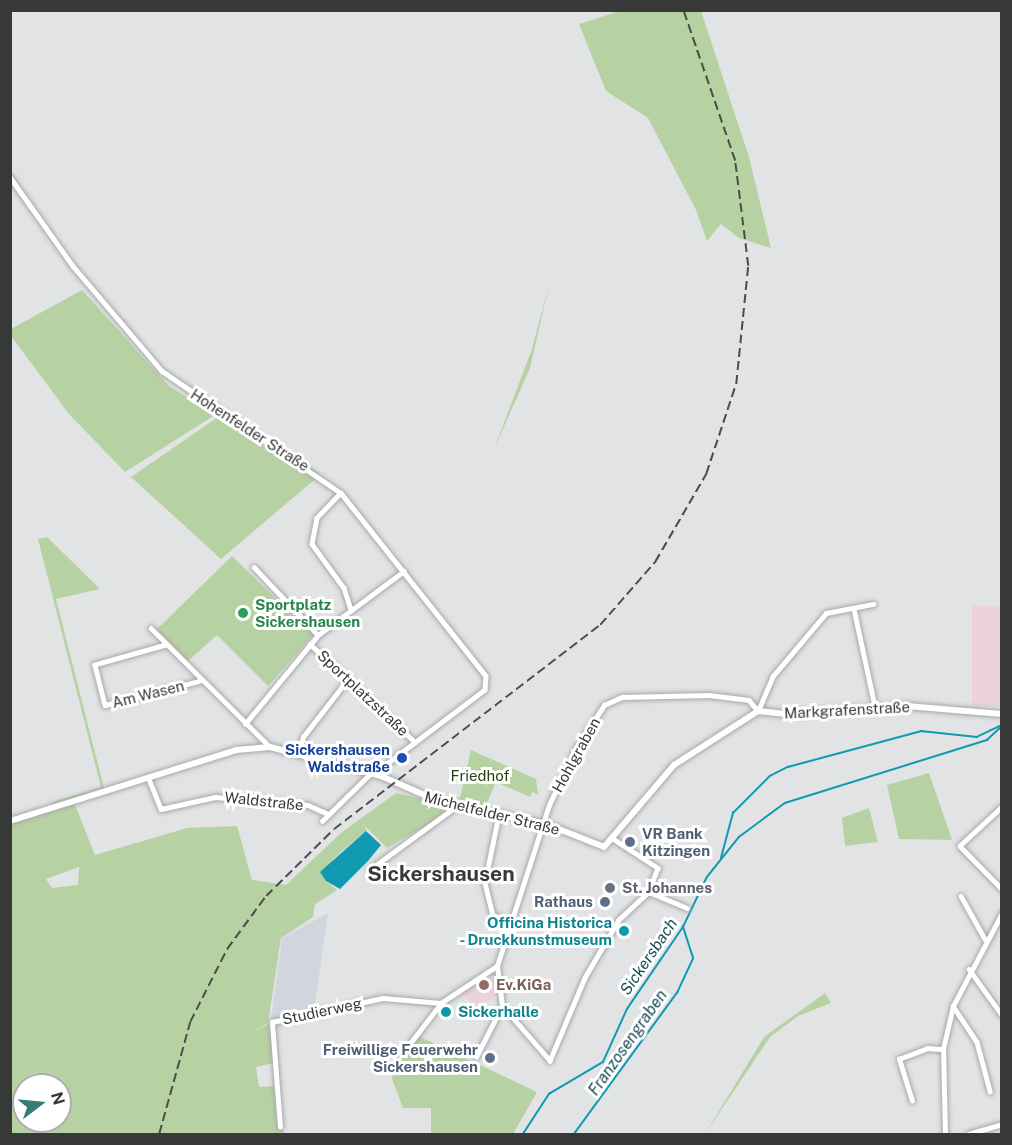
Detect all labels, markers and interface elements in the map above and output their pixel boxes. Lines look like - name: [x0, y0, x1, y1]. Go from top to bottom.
- street label: Hohenfelder Straße: [187, 385, 313, 475]
- place label: Sportplatz Sickershausen: [255, 595, 360, 630]
- marker: Sportplatz Sickershausen: [236, 606, 250, 620]
- street label: Sportplatzstraße: [314, 646, 412, 740]
- street label: Am Wasen: [110, 676, 186, 712]
- street label: Markgrafenstraße: [784, 698, 910, 722]
- street label: Hohlgraben: [548, 715, 604, 795]
- place label: Sickershausen Waldstraße: [285, 740, 390, 775]
- marker: Sickershausen Waldstraße: [395, 751, 409, 765]
- park label: Friedhof: [451, 767, 509, 785]
- street label: Michelfelder Straße: [423, 787, 561, 839]
- street label: Waldstraße: [224, 788, 304, 814]
- place label: VR Bank Kitzingen: [642, 824, 710, 859]
- marker: VR Bank Kitzingen: [623, 835, 637, 849]
- district label: Sickershausen: [367, 861, 515, 887]
- place label: St. Johannes: [622, 879, 712, 897]
- marker: St. Johannes: [603, 881, 617, 895]
- place label: Rathaus: [534, 893, 593, 911]
- marker: Rathaus: [598, 895, 612, 909]
- place label: Officina Historica - Druckkunstmuseum: [458, 913, 612, 948]
- water label: Sickersbach: [616, 915, 682, 999]
- marker: Officina Historica - Druckkunstmuseum: [617, 924, 631, 938]
- place label: Ev.KiGa: [496, 976, 551, 994]
- marker: Ev.KiGa: [477, 978, 491, 992]
- water label: Franzosengraben: [584, 987, 672, 1099]
- street label: Studierweg: [281, 994, 363, 1028]
- place label: Sickerhalle: [458, 1003, 539, 1021]
- marker: Sickerhalle: [439, 1005, 453, 1019]
- place label: Freiwillige Feuerwehr Sickershausen: [323, 1040, 478, 1075]
- marker: Freiwillige Feuerwehr Sickershausen: [483, 1051, 497, 1065]
- north arrow: [12, 1073, 72, 1133]
- text: N: [47, 1090, 69, 1107]

